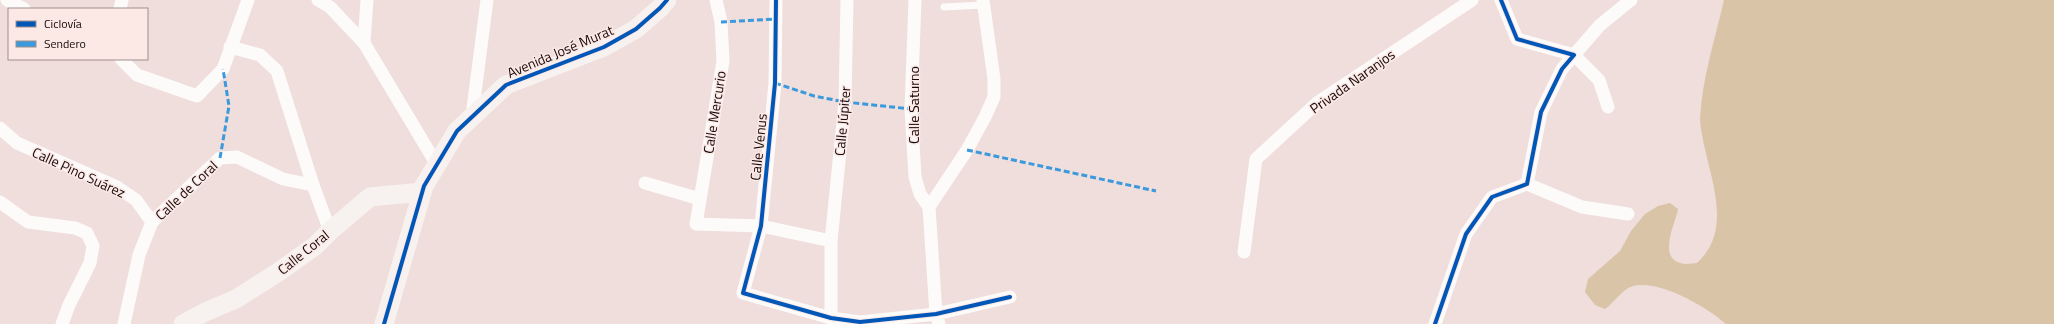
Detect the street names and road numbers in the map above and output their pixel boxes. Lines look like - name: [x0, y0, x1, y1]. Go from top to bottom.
- street label: Avenida José Murat: [503, 19, 617, 83]
- street label: Privada Naranjos: [1305, 44, 1399, 118]
- street label: Calle Saturno: [903, 66, 924, 144]
- street label: Calle Mercurio: [697, 69, 731, 155]
- street label: Calle Júpiter: [828, 85, 856, 157]
- street label: Calle Venus: [744, 112, 772, 182]
- street label: Calle Pino Suárez: [29, 141, 129, 203]
- street label: Calle de Coral: [150, 155, 222, 225]
- street label: Calle Coral: [273, 225, 333, 279]

